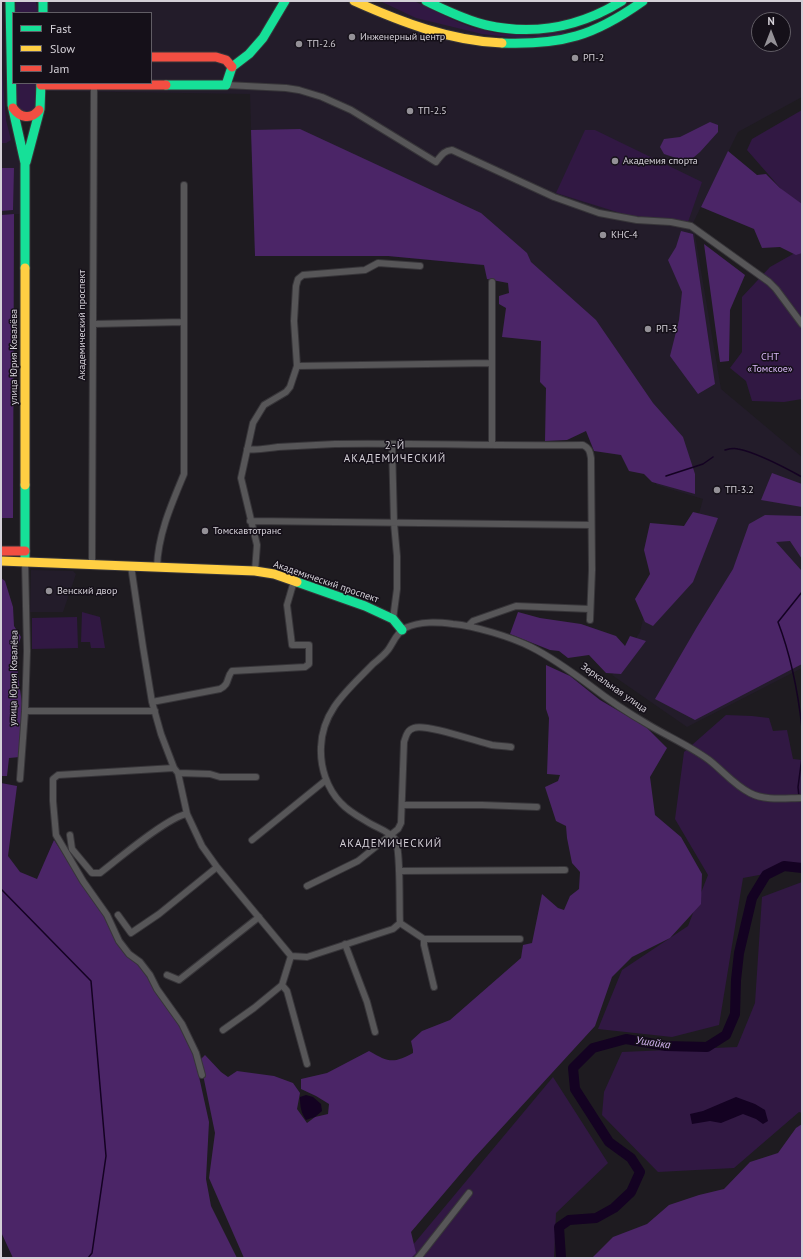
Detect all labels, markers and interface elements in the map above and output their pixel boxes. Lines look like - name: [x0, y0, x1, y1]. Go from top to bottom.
- legend: [12, 12, 152, 84]
- north arrow: [751, 12, 791, 52]
- text: N: [767, 14, 775, 28]
- text: Fast: [50, 21, 71, 36]
- place label: Инженерный центр: [360, 31, 445, 43]
- marker: Инженерный центр: [347, 32, 357, 42]
- place label: ТП-2.6: [307, 38, 336, 50]
- marker: ТП-2.6: [294, 39, 304, 49]
- text: Slow: [50, 41, 75, 56]
- place label: РП-2: [583, 52, 604, 64]
- marker: РП-2: [570, 53, 580, 63]
- text: Jam: [50, 61, 69, 76]
- place label: ТП-2.5: [418, 105, 447, 117]
- marker: ТП-2.5: [405, 106, 415, 116]
- place label: Академия спорта: [623, 155, 698, 167]
- marker: Академия спорта: [610, 156, 620, 166]
- place label: КНС-4: [611, 229, 638, 241]
- marker: КНС-4: [598, 230, 608, 240]
- street label: Академический проспект: [76, 270, 88, 380]
- street label: улица Юрия Ковалёва: [8, 309, 20, 405]
- place label: РП-3: [656, 323, 677, 335]
- marker: РП-3: [643, 324, 653, 334]
- park label: СНТ «Томское»: [747, 351, 793, 374]
- district label: 2-Й АКАДЕМИЧЕСКИЙ: [344, 439, 446, 465]
- place label: ТП-3.2: [725, 484, 754, 496]
- marker: ТП-3.2: [712, 485, 722, 495]
- place label: Томскавтотранс: [213, 525, 282, 537]
- marker: Томскавтотранс: [200, 526, 210, 536]
- street label: Академический проспект: [272, 558, 380, 606]
- place label: Венский двор: [57, 585, 117, 597]
- marker: Венский двор: [44, 586, 54, 596]
- street label: улица Юрия Ковалёва: [7, 630, 21, 726]
- street label: Зеркальная улица: [578, 661, 650, 715]
- district label: АКАДЕМИЧЕСКИЙ: [340, 837, 442, 851]
- water label: Ушайка: [635, 1034, 671, 1052]

